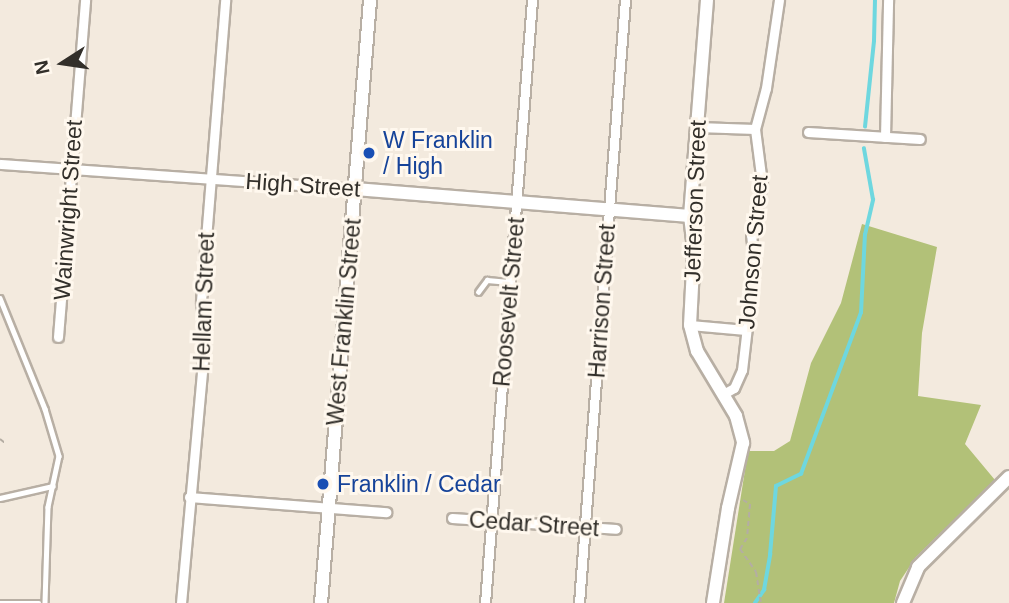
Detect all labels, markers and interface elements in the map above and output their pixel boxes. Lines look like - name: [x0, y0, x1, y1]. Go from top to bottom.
- north arrow: [28, 28, 98, 98]
- text: N: [30, 59, 54, 76]
- street label: Wainwright Street: [48, 119, 88, 301]
- street label: Jefferson Street: [678, 120, 712, 282]
- place label: W Franklin / High: [383, 126, 493, 180]
- marker: W Franklin / High: [361, 145, 377, 161]
- street label: High Street: [245, 167, 361, 203]
- street label: Johnson Street: [733, 174, 773, 330]
- street label: Roosevelt Street: [488, 216, 530, 388]
- street label: West Franklin Street: [321, 217, 367, 427]
- street label: Harrison Street: [583, 223, 621, 379]
- street label: Hellam Street: [188, 232, 220, 372]
- place label: Franklin / Cedar: [337, 470, 501, 498]
- marker: Franklin / Cedar: [315, 476, 331, 492]
- street label: Cedar Street: [468, 506, 600, 542]

